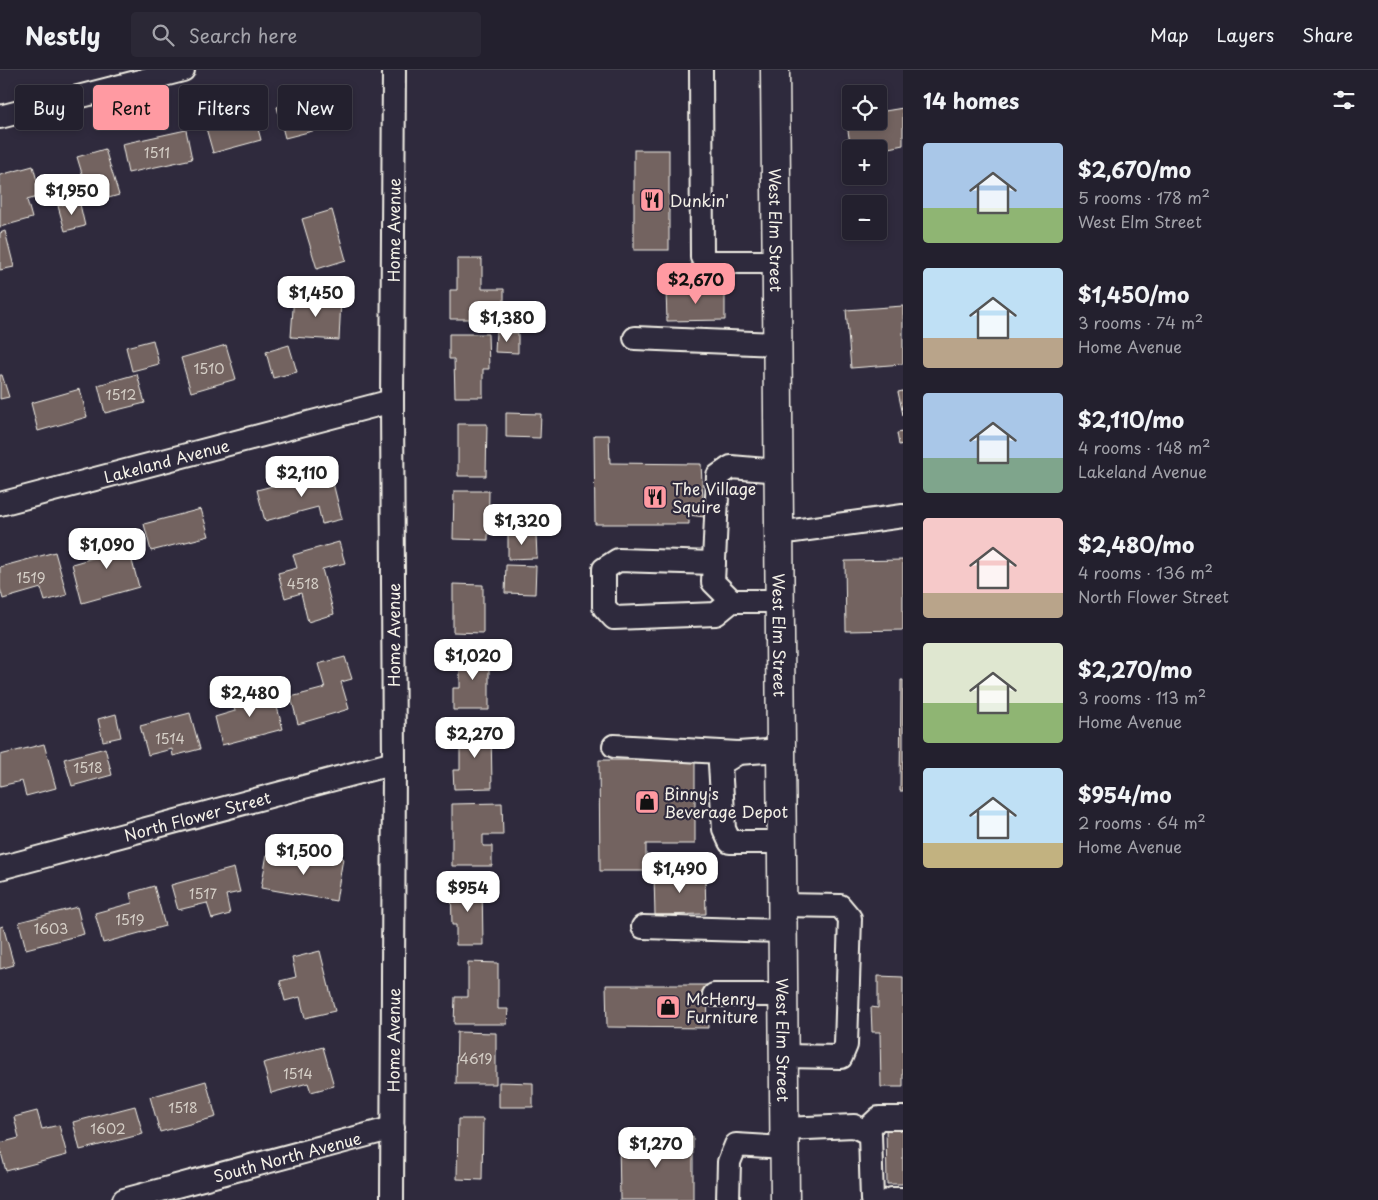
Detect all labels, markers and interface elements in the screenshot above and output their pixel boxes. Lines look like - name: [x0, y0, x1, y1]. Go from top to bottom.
- search box: [131, 12, 481, 57]
- text: Nestly: [25, 17, 101, 53]
- icon: search: [149, 21, 177, 49]
- text: Search here: [189, 21, 297, 49]
- text: Map: [1150, 21, 1189, 48]
- text: Layers: [1217, 21, 1274, 48]
- text: Share: [1302, 21, 1353, 48]
- text: 14 homes: [923, 84, 1019, 116]
- chip: Buy: [15, 85, 83, 130]
- chip: Rent: [93, 85, 169, 130]
- chip: Filters: [179, 85, 268, 130]
- chip: New: [278, 85, 352, 130]
- map controls: [842, 85, 887, 240]
- button: locate: [842, 85, 887, 130]
- icon: filters: [1330, 86, 1358, 114]
- button: +: [842, 140, 887, 185]
- house number: 1511: [144, 142, 170, 163]
- text: $2,670/mo: [1078, 153, 1191, 185]
- icon: home: [963, 163, 1023, 223]
- street label: West Elm Street: [764, 168, 789, 292]
- pin: $1,950: [31, 174, 113, 216]
- text: $1,950: [45, 178, 99, 202]
- street label: Home Avenue: [381, 178, 405, 282]
- text: 5 rooms · 178 m²: [1078, 185, 1210, 209]
- restaurant icon: Dunkin': [639, 187, 665, 213]
- place label: Dunkin': [670, 188, 729, 212]
- button: −: [842, 195, 887, 240]
- text: West Elm Street: [1078, 209, 1202, 233]
- pin: $2,670: [655, 262, 737, 305]
- text: $2,670: [668, 267, 724, 291]
- pin: $1,450: [275, 276, 357, 318]
- text: $1,450/mo: [1078, 278, 1189, 310]
- text: $1,450: [289, 280, 343, 304]
- icon: home: [963, 288, 1023, 348]
- pin: $1,380: [466, 300, 548, 343]
- text: $1,380: [480, 305, 534, 329]
- text: 3 rooms · 74 m²: [1078, 310, 1203, 334]
- text: Home Avenue: [1078, 334, 1182, 358]
- house number: 1510: [194, 358, 224, 379]
- house number: 1512: [106, 384, 137, 405]
- text: $2,110/mo: [1078, 403, 1184, 435]
- icon: home: [963, 413, 1023, 473]
- street label: Lakeland Avenue: [101, 432, 232, 488]
- text: 4 rooms · 148 m²: [1078, 435, 1211, 459]
- pin: $2,110: [261, 456, 343, 498]
- text: Lakeland Avenue: [1078, 459, 1207, 483]
- text: $2,110: [277, 460, 327, 484]
- place label: The Village Squire: [672, 476, 756, 518]
- restaurant icon: The Village Squire: [642, 484, 668, 510]
- pin: $1,320: [481, 504, 563, 546]
- text: $1,320: [494, 508, 550, 532]
- pin: $1,090: [66, 528, 148, 570]
- text: $2,480/mo: [1078, 528, 1194, 560]
- text: $1,090: [80, 532, 134, 556]
- icon: home: [963, 538, 1023, 598]
- text: 4 rooms · 136 m²: [1078, 560, 1213, 584]
- house number: 1519: [16, 567, 46, 588]
- house number: 4518: [287, 573, 319, 594]
- street label: West Elm Street: [767, 573, 793, 697]
- street label: Home Avenue: [381, 583, 405, 687]
- text: North Flower Street: [1078, 584, 1229, 608]
- pin: $1,020: [432, 638, 514, 681]
- text: $1,020: [445, 643, 501, 667]
- text: $2,270/mo: [1078, 653, 1192, 685]
- icon: home: [963, 663, 1023, 723]
- pin: $2,480: [209, 676, 291, 718]
- text: $2,480: [221, 680, 279, 704]
- text: 3 rooms · 113 m²: [1078, 685, 1206, 709]
- text: Home Avenue: [1078, 709, 1182, 733]
- pin: $2,270: [434, 716, 516, 759]
- text: $2,270: [447, 721, 503, 745]
- house number: 1514: [155, 728, 185, 749]
- house number: 1518: [73, 757, 103, 778]
- text: $954/mo: [1078, 778, 1172, 810]
- place label: Binny's Beverage Depot: [664, 781, 788, 823]
- street label: North Flower Street: [121, 784, 274, 846]
- icon: home: [963, 788, 1023, 848]
- shop icon: Binny's Beverage Depot: [634, 789, 660, 815]
- text: 2 rooms · 64 m²: [1078, 810, 1206, 834]
- pin: $1,500: [263, 834, 345, 876]
- text: Home Avenue: [1078, 834, 1182, 858]
- text: $1,500: [276, 838, 332, 862]
- pin: $1,490: [639, 852, 721, 894]
- text: $1,490: [653, 856, 707, 880]
- pin: $954: [438, 870, 498, 913]
- text: $954: [448, 875, 488, 899]
- house number: 1517: [189, 883, 217, 904]
- house number: 1519: [115, 909, 145, 930]
- house number: 1603: [34, 918, 68, 939]
- street label: West Elm Street: [771, 978, 796, 1102]
- place label: McHenry Furniture: [686, 986, 759, 1028]
- street label: Home Avenue: [380, 988, 405, 1092]
- shop icon: McHenry Furniture: [655, 994, 681, 1020]
- house number: 4619: [459, 1048, 493, 1069]
- house number: 1514: [283, 1063, 313, 1084]
- house number: 1518: [168, 1097, 198, 1118]
- house number: 1602: [90, 1118, 126, 1139]
- street label: South North Avenue: [211, 1125, 364, 1188]
- pin: $1,270: [615, 1126, 697, 1169]
- text: $1,270: [629, 1131, 683, 1155]

